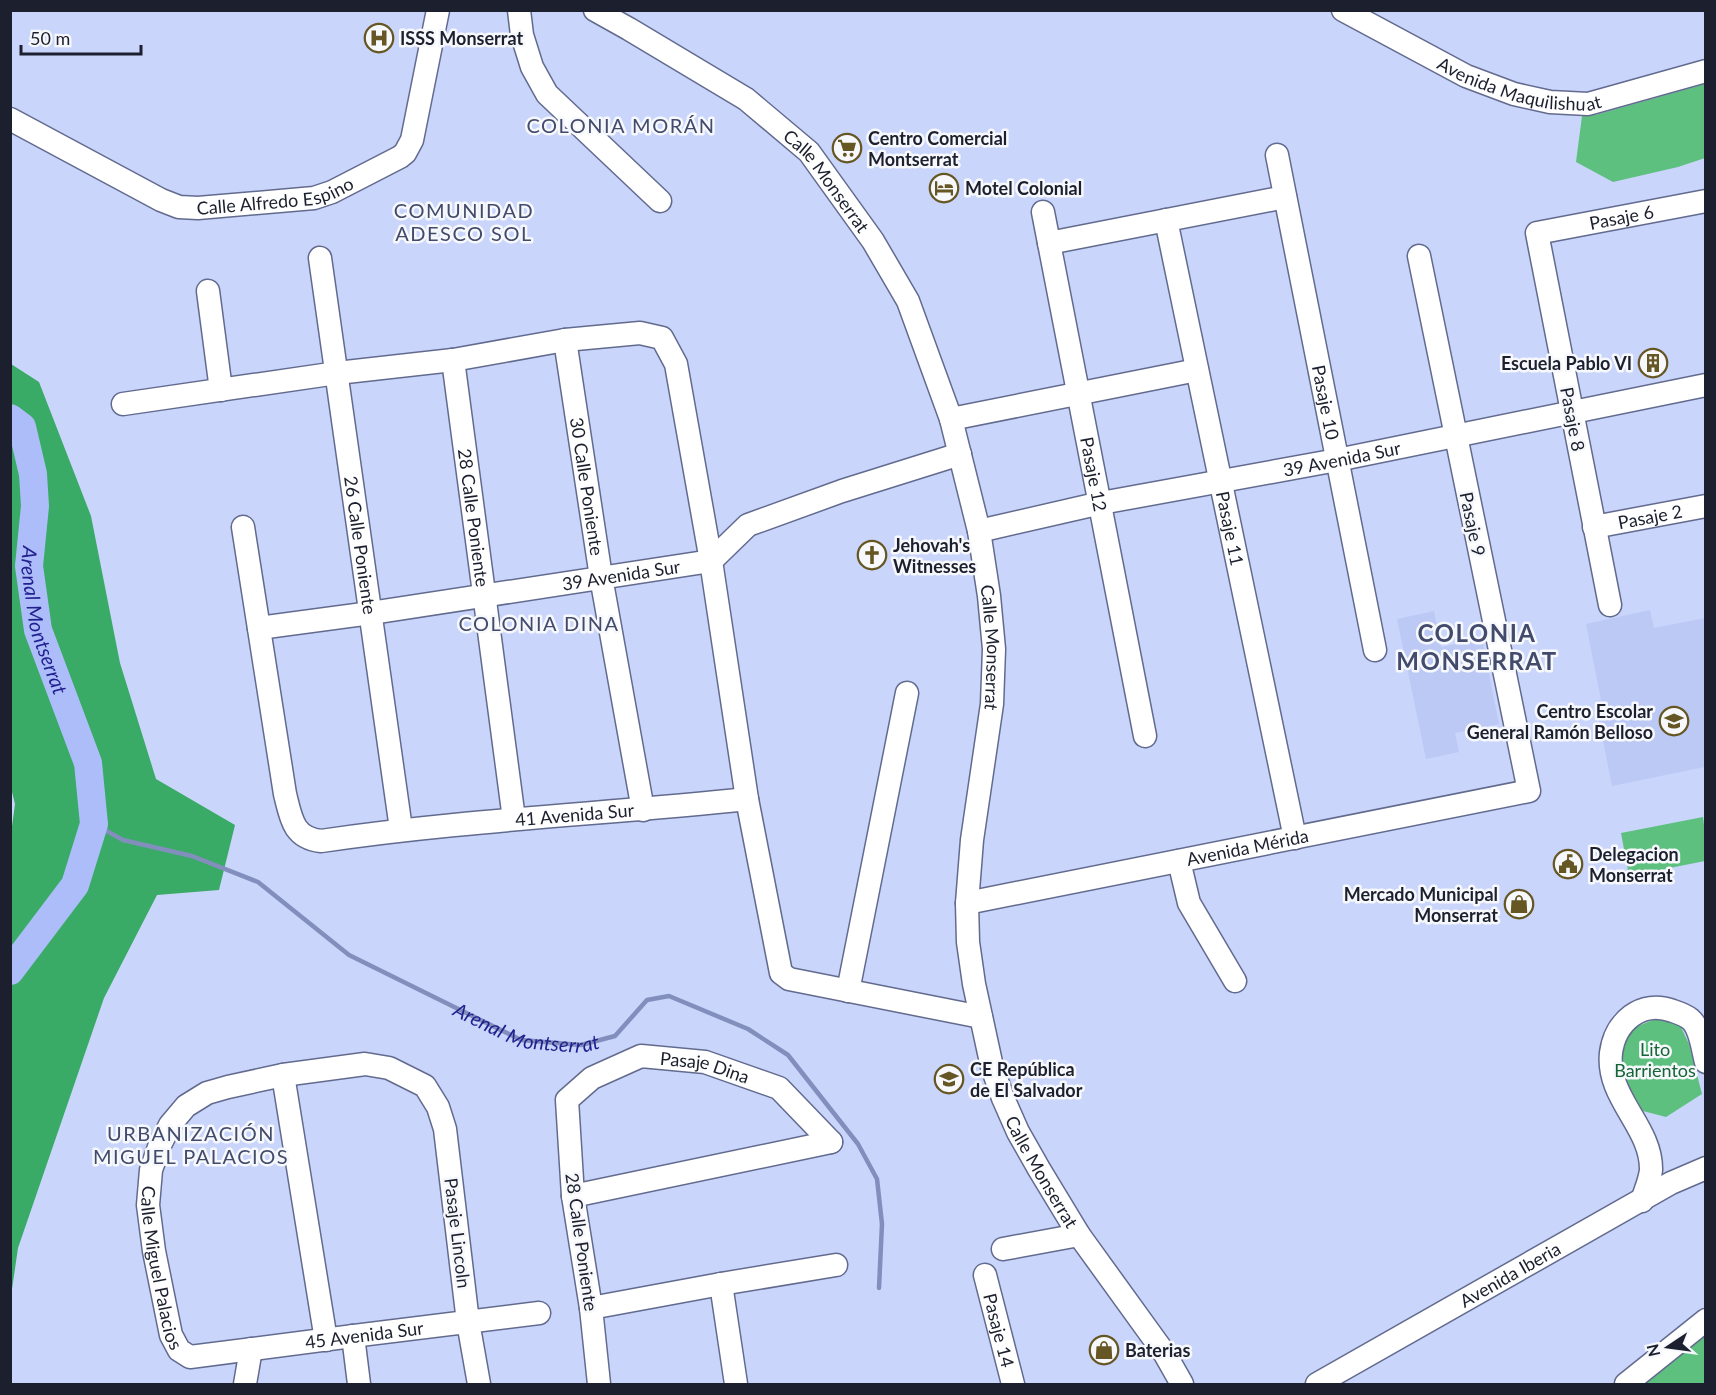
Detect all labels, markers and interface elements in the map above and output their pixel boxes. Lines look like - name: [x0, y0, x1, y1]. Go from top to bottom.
- scale bar: [21, 18, 141, 56]
- hospital icon: ISSS Monserrat: [363, 22, 395, 54]
- text: 50 m: [30, 27, 70, 49]
- place label: ISSS Monserrat: [400, 27, 523, 49]
- street label: Avenida Maquilishuat: [1434, 52, 1604, 115]
- district label: COLONIA MORÁN: [527, 113, 715, 137]
- street label: Calle Monserrat: [779, 125, 874, 237]
- place label: Centro Comercial Montserrat: [868, 127, 1007, 170]
- supermarket icon: Centro Comercial Montserrat: [831, 132, 863, 164]
- street label: Calle Alfredo Espino: [196, 172, 357, 219]
- hotel icon: Motel Colonial: [928, 172, 960, 204]
- place label: Motel Colonial: [965, 177, 1082, 199]
- district label: COMUNIDAD ADESCO SOL: [394, 198, 534, 245]
- street label: Pasaje 6: [1587, 200, 1655, 234]
- building icon: Escuela Pablo VI: [1637, 347, 1669, 379]
- place label: Escuela Pablo VI: [1501, 352, 1632, 374]
- street label: Pasaje 10: [1308, 363, 1344, 441]
- street label: Pasaje 8: [1556, 385, 1590, 453]
- street label: 30 Calle Poniente: [566, 416, 609, 557]
- street label: Pasaje 12: [1076, 435, 1112, 513]
- street label: 39 Avenida Sur: [1281, 436, 1403, 481]
- street label: 28 Calle Poniente: [454, 447, 494, 588]
- street label: 26 Calle Poniente: [340, 475, 381, 616]
- street label: Pasaje 11: [1212, 489, 1249, 568]
- street label: Pasaje 9: [1455, 490, 1491, 558]
- street label: Pasaje 2: [1616, 500, 1684, 533]
- place label: Jehovah's Witnesses: [893, 534, 976, 577]
- church icon: Jehovah's Witnesses: [856, 539, 888, 571]
- water label: Arenal Montserrat: [17, 544, 73, 697]
- street label: 39 Avenida Sur: [561, 555, 682, 595]
- street label: Calle Monserrat: [976, 583, 1005, 712]
- district label: COLONIA DINA: [458, 611, 620, 635]
- district label: COLONIA MONSERRAT: [1396, 618, 1558, 675]
- place label: Centro Escolar General Ramón Belloso: [1467, 700, 1653, 743]
- school or university icon: Centro Escolar General Ramón Belloso: [1658, 705, 1690, 737]
- street label: 41 Avenida Sur: [514, 798, 635, 830]
- street label: Avenida Mérida: [1185, 824, 1310, 870]
- place label: Delegacion Monserrat: [1589, 843, 1679, 886]
- public building icon: Delegacion Monserrat: [1552, 848, 1584, 880]
- place label: Mercado Municipal Monserrat: [1344, 883, 1498, 926]
- shop icon: Mercado Municipal Monserrat: [1503, 888, 1535, 920]
- water label: Arenal Montserrat: [449, 996, 602, 1057]
- park label: Lito Barrientos: [1614, 1038, 1696, 1081]
- street label: Pasaje Dina: [659, 1047, 752, 1088]
- place label: CE República de El Salvador: [970, 1058, 1083, 1101]
- school or university icon: CE República de El Salvador: [933, 1063, 965, 1095]
- street label: Calle Monserrat: [1001, 1112, 1083, 1232]
- district label: URBANIZACIÓN MIGUEL PALACIOS: [93, 1121, 289, 1168]
- street label: 28 Calle Poniente: [561, 1171, 603, 1313]
- street label: Pasaje Lincoln: [440, 1176, 476, 1290]
- street label: Calle Miguel Palacios: [137, 1185, 188, 1353]
- street label: Avenida Iberia: [1456, 1237, 1564, 1312]
- street label: Pasaje 14: [979, 1291, 1019, 1370]
- street label: 45 Avenida Sur: [304, 1316, 425, 1353]
- north arrow: [1638, 1317, 1698, 1377]
- shop icon: Baterias: [1088, 1334, 1120, 1366]
- place label: Baterias: [1125, 1339, 1190, 1361]
- text: N: [1642, 1342, 1664, 1359]

